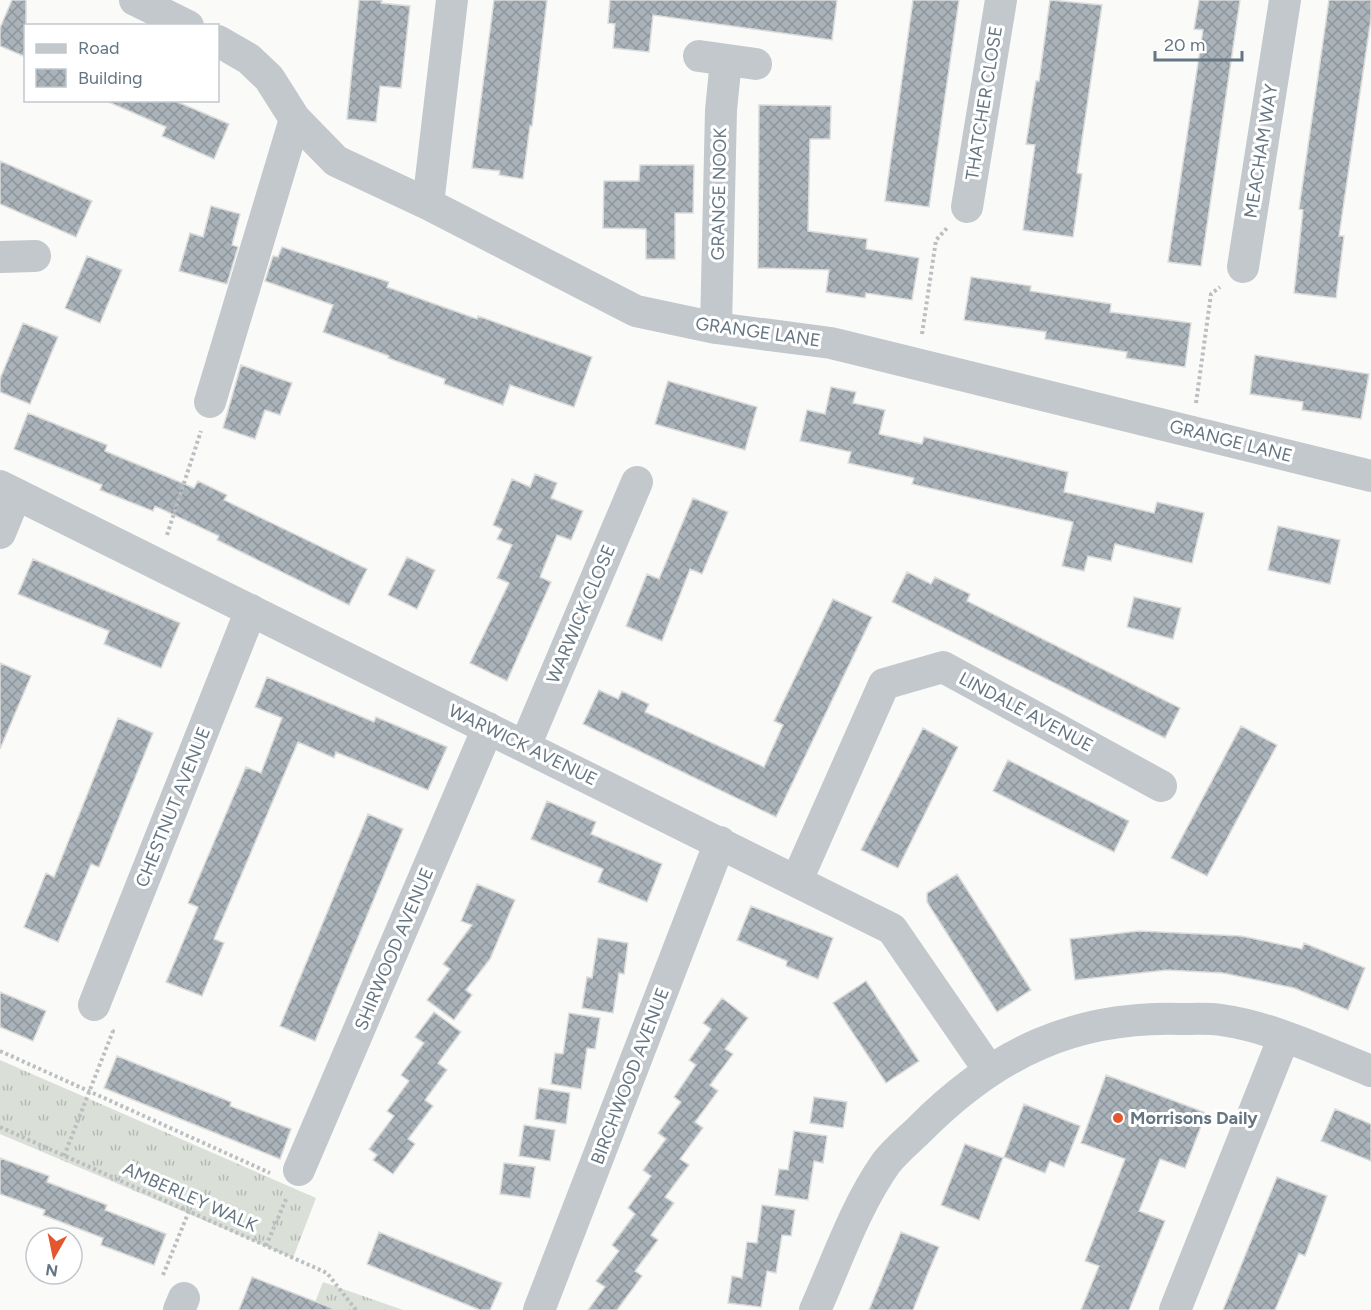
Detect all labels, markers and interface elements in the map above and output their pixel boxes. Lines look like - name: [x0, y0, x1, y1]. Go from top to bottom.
- legend: [24, 24, 219, 102]
- street label: THATCHER CLOSE: [961, 24, 1007, 182]
- scale bar: [1155, 24, 1242, 62]
- text: 20 m: [1164, 34, 1205, 56]
- text: Road: [78, 37, 119, 59]
- text: Building: [78, 67, 143, 89]
- street label: MEACHAM WAY: [1240, 82, 1282, 220]
- street label: GRANGE NOOK: [707, 127, 731, 261]
- street label: GRANGE LANE: [694, 312, 822, 352]
- street label: GRANGE LANE: [1167, 415, 1295, 467]
- street label: WARWICK CLOSE: [542, 541, 620, 687]
- street label: LINDALE AVENUE: [955, 667, 1097, 757]
- street label: WARWICK AVENUE: [445, 699, 601, 791]
- street label: CHESTNUT AVENUE: [131, 724, 215, 890]
- street label: SHIRWOOD AVENUE: [350, 864, 438, 1034]
- street label: BIRCHWOOD AVENUE: [586, 985, 674, 1167]
- place label: Morrisons Daily: [1130, 1107, 1258, 1129]
- marker: Morrisons Daily: [1111, 1111, 1125, 1125]
- street label: AMBERLEY WALK: [119, 1157, 261, 1237]
- north arrow: [24, 1226, 84, 1286]
- text: N: [44, 1260, 59, 1281]

